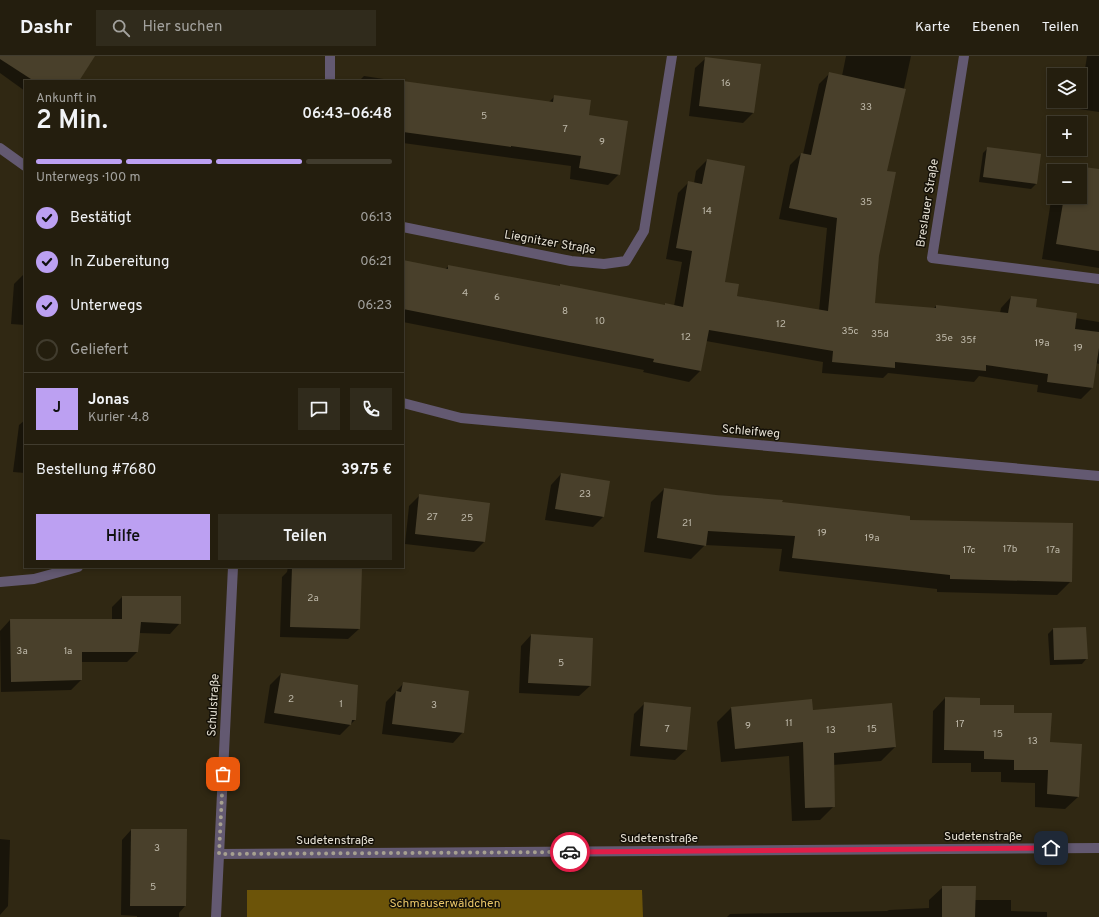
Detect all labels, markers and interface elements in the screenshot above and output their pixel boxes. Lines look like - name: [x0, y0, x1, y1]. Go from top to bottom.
- search box: [96, 10, 376, 46]
- text: Dashr: [20, 16, 72, 40]
- icon: search: [110, 17, 132, 39]
- text: Hier suchen: [142, 18, 222, 37]
- text: Karte: [915, 19, 950, 36]
- text: Ebenen: [972, 19, 1020, 36]
- text: Teilen: [1042, 19, 1079, 36]
- map controls: [1047, 68, 1087, 204]
- button: layers: [1047, 68, 1087, 108]
- house number: 16: [721, 77, 731, 90]
- text: Ankunft in: [36, 91, 97, 107]
- house number: 33: [860, 101, 872, 114]
- text: 2 Min.: [36, 105, 108, 138]
- text: 06:43–06:48: [302, 105, 392, 124]
- house number: 5: [481, 110, 487, 123]
- button: +: [1047, 116, 1087, 156]
- house number: 7: [562, 123, 568, 136]
- house number: 9: [599, 136, 605, 149]
- street label: Breslauer Straße: [913, 158, 943, 249]
- button: −: [1047, 164, 1087, 204]
- text: Unterwegs · 100 m: [36, 170, 141, 186]
- house number: 35: [860, 196, 872, 209]
- house number: 14: [702, 205, 712, 218]
- icon: check: [36, 207, 58, 229]
- text: Bestätigt: [70, 209, 132, 228]
- text: 06:13: [360, 210, 392, 226]
- street label: Liegnitzer Straße: [503, 227, 597, 259]
- icon: check: [36, 251, 58, 273]
- text: In Zubereitung: [70, 253, 170, 272]
- text: 06:21: [360, 254, 392, 270]
- house number: 4: [462, 287, 468, 300]
- house number: 6: [494, 291, 500, 304]
- icon: check: [36, 295, 58, 317]
- text: Unterwegs: [70, 297, 143, 316]
- text: 06:23: [357, 298, 392, 314]
- house number: 8: [562, 305, 568, 318]
- house number: 10: [595, 315, 605, 328]
- house number: 12: [776, 318, 786, 331]
- house number: 35c: [841, 325, 859, 338]
- house number: 35d: [871, 328, 889, 341]
- house number: 12: [681, 331, 691, 344]
- house number: 35e: [935, 332, 953, 345]
- house number: 35f: [960, 334, 976, 347]
- house number: 19a: [1035, 337, 1049, 350]
- text: Geliefert: [70, 341, 128, 360]
- house number: 19: [1073, 342, 1083, 355]
- button: chat: [298, 388, 340, 430]
- button: phone: [350, 388, 392, 430]
- text: Jonas: [88, 391, 129, 410]
- text: J: [53, 399, 61, 418]
- text: Kurier · 4.8: [88, 410, 149, 426]
- street label: Schleifweg: [721, 421, 781, 443]
- text: Bestellung #7680: [36, 461, 156, 480]
- text: 39.75 €: [341, 461, 392, 480]
- house number: 23: [579, 488, 591, 501]
- house number: 27: [426, 511, 438, 524]
- house number: 25: [461, 512, 473, 525]
- button: Hilfe: [36, 514, 210, 560]
- button: Teilen: [218, 514, 392, 560]
- house number: 21: [682, 517, 692, 530]
- house number: 19: [817, 527, 827, 540]
- house number: 19a: [865, 532, 879, 545]
- house number: 17b: [1003, 543, 1018, 556]
- house number: 17c: [962, 544, 976, 557]
- house number: 17a: [1046, 544, 1060, 557]
- house number: 2a: [307, 592, 319, 605]
- house number: 3a: [16, 645, 28, 658]
- house number: 1a: [64, 645, 72, 658]
- house number: 5: [558, 657, 564, 670]
- street label: Schulstraße: [204, 673, 224, 737]
- house number: 2: [288, 693, 294, 706]
- house number: 1: [339, 698, 343, 711]
- house number: 3: [431, 699, 437, 712]
- house number: 11: [785, 717, 793, 730]
- house number: 17: [956, 718, 964, 731]
- house number: 9: [745, 720, 751, 733]
- house number: 7: [664, 723, 670, 736]
- house number: 15: [867, 723, 877, 736]
- house number: 13: [826, 724, 836, 737]
- house number: 15: [993, 728, 1003, 741]
- house number: 13: [1028, 735, 1038, 748]
- pin: [206, 757, 240, 791]
- icon: bag: [212, 763, 234, 785]
- street label: Sudetenstraße: [944, 829, 1022, 845]
- street label: Sudetenstraße: [620, 831, 698, 847]
- pin: [1034, 831, 1068, 865]
- courier: [550, 832, 590, 872]
- street label: Sudetenstraße: [296, 833, 374, 849]
- icon: home: [1040, 837, 1062, 859]
- icon: car: [559, 841, 581, 863]
- house number: 3: [154, 842, 160, 855]
- house number: 5: [150, 881, 156, 894]
- park label: Schmauserwäldchen: [390, 896, 500, 912]

